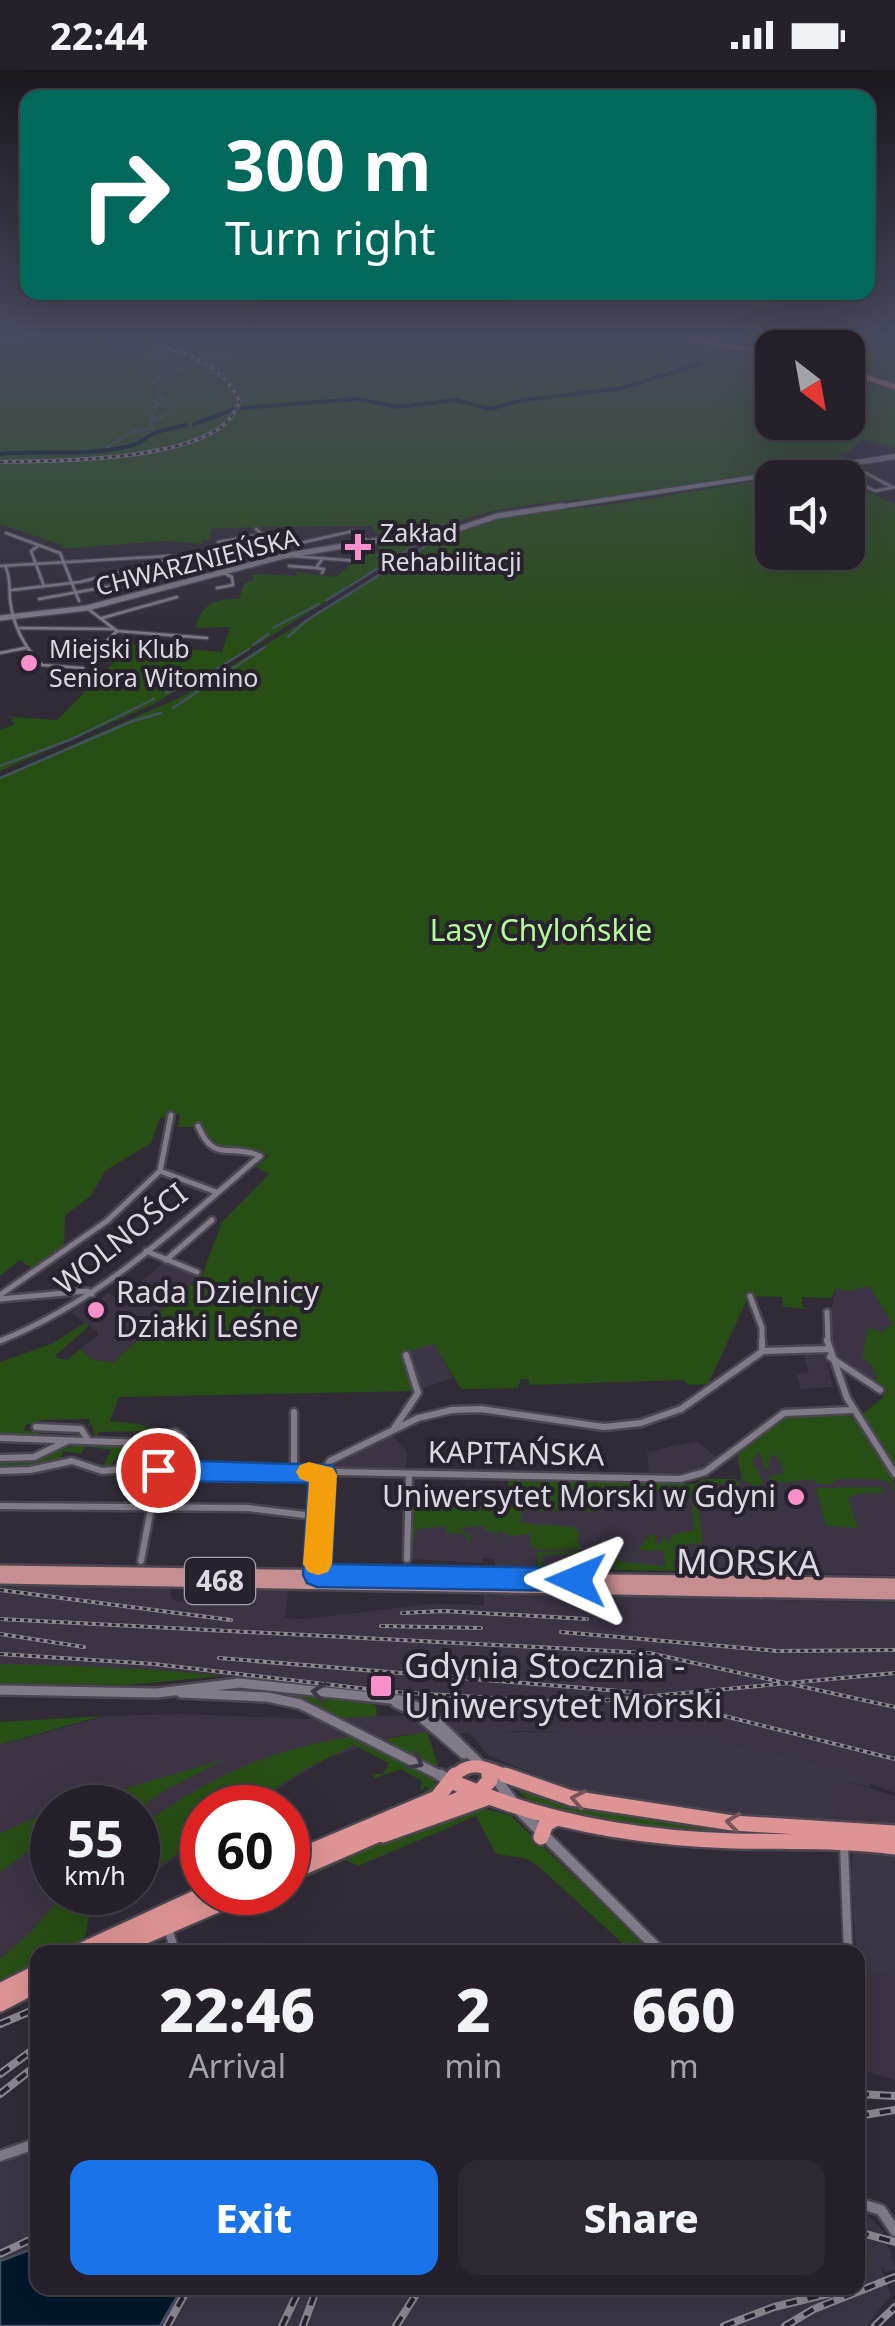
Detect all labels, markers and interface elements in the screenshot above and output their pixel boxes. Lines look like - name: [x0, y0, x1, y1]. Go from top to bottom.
- text: 22:44: [50, 9, 148, 61]
- text: 300 m: [225, 116, 432, 212]
- icon: right: [60, 130, 190, 260]
- text: Turn right: [225, 207, 436, 268]
- north arrow: [755, 330, 865, 440]
- map controls: [755, 330, 865, 570]
- button: sound: [755, 460, 865, 570]
- place label: Zakład Rehabilitacji: [380, 515, 522, 578]
- street label: CHWARZNIEŃSKA: [92, 519, 302, 603]
- marker: Zakład Rehabilitacji: [345, 534, 371, 560]
- place label: Miejski Klub Seniora Witomino: [49, 631, 258, 694]
- marker: Miejski Klub Seniora Witomino: [18, 652, 40, 674]
- park label: Lasy Chylońskie: [430, 909, 652, 950]
- street label: WOLNOŚCI: [45, 1173, 195, 1303]
- place label: Rada Dzielnicy Działki Leśne: [116, 1271, 320, 1346]
- marker: Rada Dzielnicy Działki Leśne: [85, 1299, 107, 1321]
- pin: [116, 1428, 201, 1513]
- street label: KAPITAŃSKA: [427, 1430, 606, 1475]
- icon: arrive: [131, 1443, 186, 1498]
- place label: Uniwersytet Morski w Gdyni: [382, 1475, 776, 1516]
- marker: Uniwersytet Morski w Gdyni: [785, 1486, 807, 1508]
- position arrow: [524, 1528, 628, 1632]
- street label: MORSKA: [676, 1537, 821, 1586]
- road number: 468: [185, 1558, 255, 1604]
- place label: Gdynia Stocznia - Uniwersytet Morski: [404, 1641, 723, 1728]
- marker: Gdynia Stocznia - Uniwersytet Morski: [368, 1673, 394, 1699]
- one-way arrow: [311, 1682, 327, 1703]
- one-way arrow: [405, 1750, 423, 1769]
- speed limit sign: 60: [180, 1785, 310, 1915]
- one-way arrow: [569, 1789, 586, 1810]
- text: 55: [66, 1804, 124, 1872]
- one-way arrow: [725, 1812, 741, 1833]
- text: km/h: [64, 1858, 126, 1892]
- text: 22:46: [159, 1968, 315, 2050]
- text: 2: [456, 1968, 491, 2050]
- text: 660: [632, 1968, 736, 2050]
- text: Arrival: [188, 2044, 286, 2087]
- text: min: [444, 2044, 502, 2087]
- text: m: [669, 2044, 699, 2087]
- button: Exit: [70, 2160, 438, 2275]
- button: Share: [458, 2160, 825, 2275]

